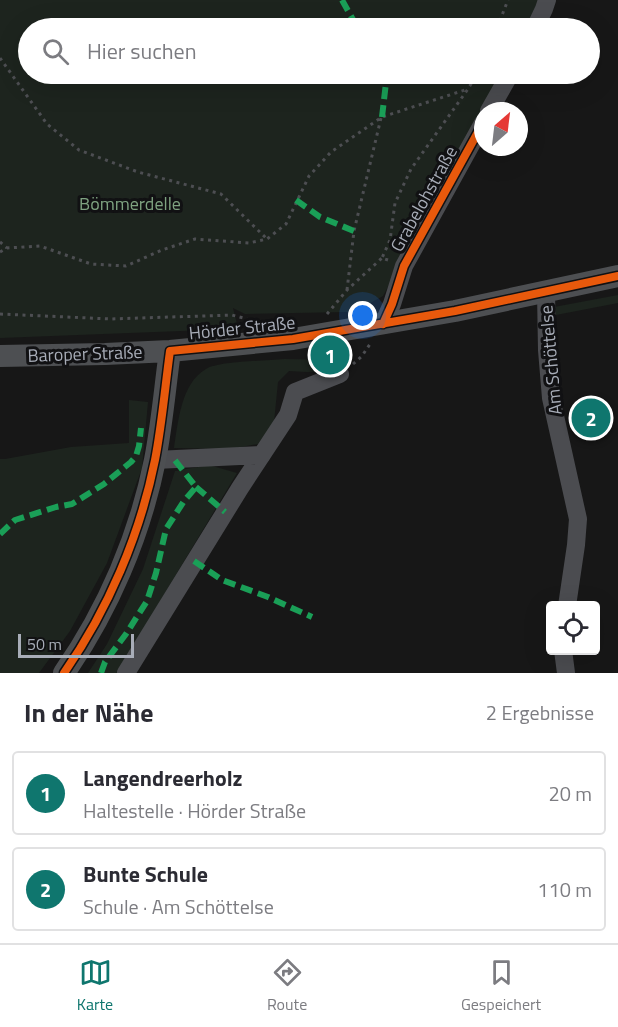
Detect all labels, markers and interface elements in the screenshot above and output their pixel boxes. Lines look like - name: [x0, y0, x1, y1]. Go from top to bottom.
- search box: [18, 18, 600, 84]
- text: Hier suchen: [87, 34, 196, 68]
- icon: search: [39, 35, 72, 68]
- north arrow: [474, 102, 528, 156]
- street label: Grabelohstraße: [383, 141, 464, 257]
- park label: Bömmerdelle: [79, 190, 181, 217]
- your location: [348, 301, 377, 330]
- street label: Am Schöttelse: [532, 304, 569, 416]
- street label: Hörder Straße: [187, 308, 297, 347]
- pin: 1: [310, 332, 350, 378]
- street label: Baroper Straße: [27, 338, 143, 369]
- pin: 2: [572, 396, 610, 440]
- map controls: [546, 601, 600, 655]
- button: locate: [546, 601, 600, 655]
- scale bar: [18, 631, 134, 658]
- text: 50 m: [27, 632, 62, 656]
- text: In der Nähe: [24, 693, 153, 732]
- text: 2 Ergebnisse: [486, 697, 594, 728]
- text: Langendreerholz: [83, 761, 243, 795]
- text: 1: [40, 778, 51, 809]
- text: 20 m: [548, 778, 592, 809]
- text: Haltestelle · Hörder Straße: [83, 795, 306, 826]
- text: Bunte Schule: [83, 857, 208, 891]
- text: 2: [40, 874, 51, 905]
- text: 110 m: [537, 874, 592, 905]
- text: Schule · Am Schöttelse: [83, 891, 274, 922]
- tab: Karte: [77, 956, 113, 1016]
- tab: Route: [267, 956, 307, 1016]
- tab: Gespeichert: [461, 956, 541, 1016]

